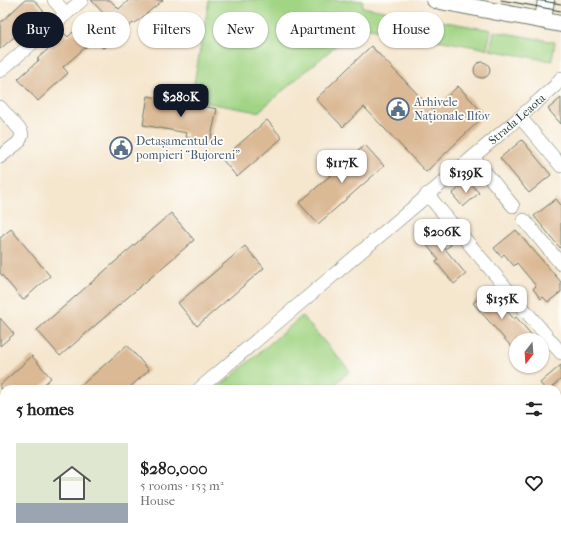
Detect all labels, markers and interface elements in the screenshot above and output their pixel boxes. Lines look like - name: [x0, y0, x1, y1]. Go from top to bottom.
- chip: Buy: [12, 12, 64, 48]
- chip: Rent: [72, 12, 130, 48]
- chip: Filters: [138, 12, 205, 48]
- chip: New: [213, 12, 268, 48]
- chip: Apartment: [276, 12, 370, 48]
- chip: House: [378, 12, 444, 48]
- pin: $280K: [153, 84, 209, 118]
- text: $280K: [163, 89, 200, 104]
- street label: Strada Leaota: [486, 91, 549, 148]
- place label: Arhivele Naționale Ilfov: [413, 95, 491, 123]
- public building icon: Arhivele Naționale Ilfov: [385, 96, 411, 122]
- place label: Detașamentul de pompieri “Bujoreni”: [135, 134, 240, 162]
- public building icon: Detașamentul de pompieri “Bujoreni”: [108, 135, 134, 161]
- pin: $117K: [314, 150, 370, 184]
- text: $117K: [326, 155, 358, 170]
- pin: $139K: [438, 160, 494, 194]
- text: $139K: [449, 165, 483, 180]
- pin: $206K: [414, 219, 470, 253]
- text: $206K: [423, 224, 461, 239]
- pin: $135K: [474, 286, 530, 320]
- text: $135K: [486, 291, 518, 306]
- north arrow: [509, 333, 549, 373]
- map controls: [509, 333, 549, 373]
- icon: filters: [523, 398, 545, 420]
- text: 5 homes: [16, 399, 74, 419]
- text: $280,000: [140, 458, 208, 478]
- icon: home: [48, 459, 96, 507]
- icon: heart: [523, 472, 545, 494]
- text: 5 rooms · 153 m²: [140, 478, 224, 493]
- text: House: [140, 493, 175, 508]

